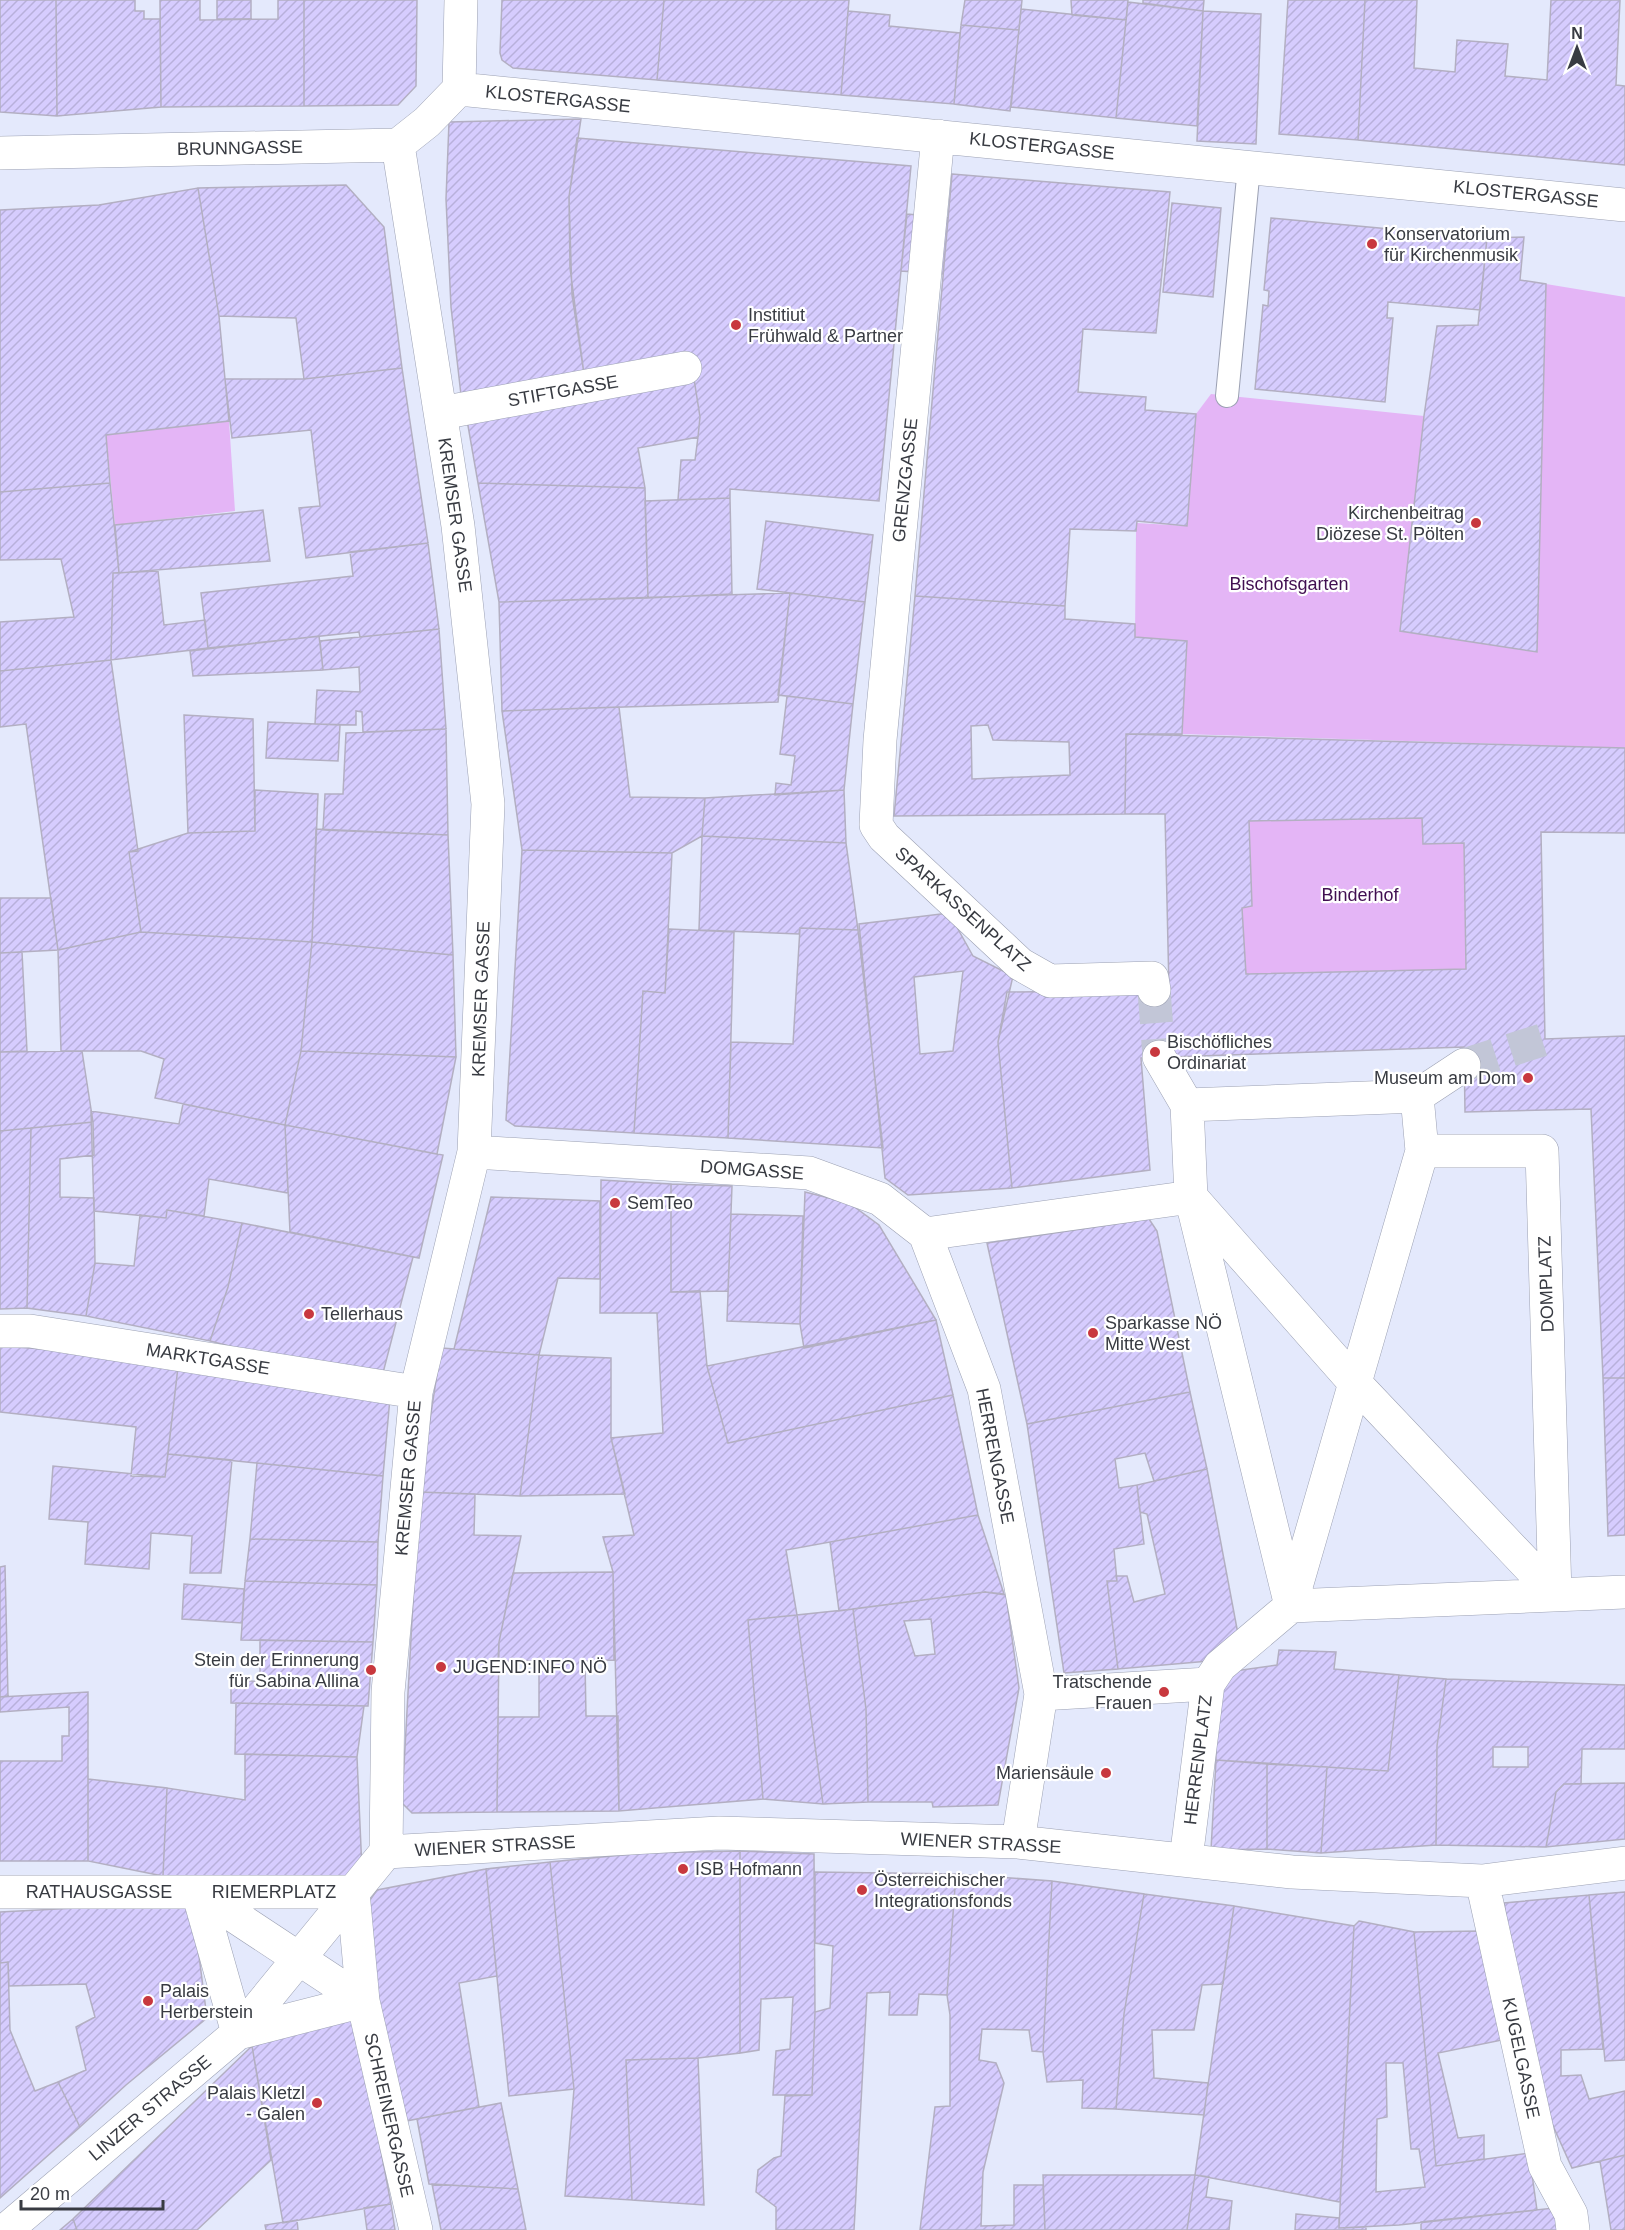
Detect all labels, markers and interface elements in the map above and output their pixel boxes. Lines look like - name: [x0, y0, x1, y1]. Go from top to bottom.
- north arrow: [1547, 18, 1607, 78]
- text: N: [1571, 25, 1583, 42]
- street label: KLOSTERGASSE: [484, 81, 632, 117]
- street label: KLOSTERGASSE: [968, 128, 1116, 164]
- street label: BRUNNGASSE: [177, 137, 303, 159]
- street label: KLOSTERGASSE: [1452, 176, 1600, 212]
- place label: Konservatorium für Kirchenmusik: [1384, 224, 1519, 265]
- marker: Konservatorium für Kirchenmusik: [1365, 237, 1379, 251]
- place label: Institiut Frühwald & Partner: [748, 305, 903, 346]
- marker: Institiut Frühwald & Partner: [729, 318, 743, 332]
- street label: STIFTGASSE: [506, 371, 620, 411]
- street label: GRENZGASSE: [889, 417, 921, 543]
- street label: KREMSER GASSE: [434, 436, 476, 594]
- place label: Kirchenbeitrag Diözese St. Pölten: [1316, 503, 1464, 544]
- marker: Kirchenbeitrag Diözese St. Pölten: [1469, 516, 1483, 530]
- park label: Bischofsgarten: [1229, 574, 1349, 594]
- street label: SPARKASSENPLATZ: [891, 843, 1035, 975]
- park label: Binderhof: [1321, 885, 1400, 905]
- street label: KREMSER GASSE: [468, 921, 494, 1077]
- place label: Bischöfliches Ordinariat: [1167, 1032, 1272, 1073]
- marker: Bischöfliches Ordinariat: [1148, 1045, 1162, 1059]
- place label: Museum am Dom: [1374, 1068, 1516, 1088]
- marker: Museum am Dom: [1521, 1071, 1535, 1085]
- street label: DOMGASSE: [699, 1156, 805, 1184]
- place label: SemTeo: [627, 1193, 693, 1213]
- marker: SemTeo: [608, 1196, 622, 1210]
- street label: DOMPLATZ: [1534, 1235, 1558, 1333]
- place label: Tellerhaus: [321, 1304, 403, 1324]
- marker: Tellerhaus: [302, 1307, 316, 1321]
- place label: Sparkasse NÖ Mitte West: [1105, 1313, 1222, 1354]
- marker: Sparkasse NÖ Mitte West: [1086, 1326, 1100, 1340]
- street label: MARKTGASSE: [145, 1339, 271, 1379]
- street label: HERRENGASSE: [972, 1386, 1018, 1526]
- street label: KREMSER GASSE: [391, 1399, 425, 1557]
- place label: Stein der Erinnerung für Sabina Allina: [194, 1650, 360, 1691]
- place label: JUGEND:INFO NÖ: [453, 1657, 607, 1677]
- marker: JUGEND:INFO NÖ: [434, 1660, 448, 1674]
- marker: Stein der Erinnerung für Sabina Allina: [364, 1663, 378, 1677]
- place label: Tratschende Frauen: [1053, 1672, 1152, 1713]
- marker: Tratschende Frauen: [1157, 1685, 1171, 1699]
- street label: HERRENPLATZ: [1180, 1694, 1216, 1826]
- place label: Mariensäule: [996, 1763, 1094, 1783]
- marker: Mariensäule: [1099, 1766, 1113, 1780]
- street label: WIENER STRASSE: [900, 1829, 1062, 1857]
- street label: WIENER STRASSE: [414, 1832, 576, 1860]
- place label: ISB Hofmann: [695, 1859, 802, 1879]
- marker: ISB Hofmann: [676, 1862, 690, 1876]
- place label: Österreichischer Integrationsfonds: [874, 1870, 1012, 1911]
- street label: RATHAUSGASSE: [26, 1882, 172, 1902]
- street label: RIEMERPLATZ: [212, 1882, 336, 1902]
- marker: Österreichischer Integrationsfonds: [855, 1883, 869, 1897]
- place label: Palais Herberstein: [160, 1981, 253, 2022]
- marker: Palais Herberstein: [141, 1994, 155, 2008]
- street label: KUGELGASSE: [1498, 1996, 1544, 2120]
- street label: SCHREINERGASSE: [360, 2031, 418, 2199]
- street label: LINZER STRASSE: [85, 2051, 215, 2165]
- place label: Palais Kletzl - Galen: [207, 2083, 305, 2124]
- marker: Palais Kletzl - Galen: [310, 2096, 324, 2110]
- scale bar: [21, 2173, 164, 2211]
- text: 20 m: [30, 2184, 70, 2204]

